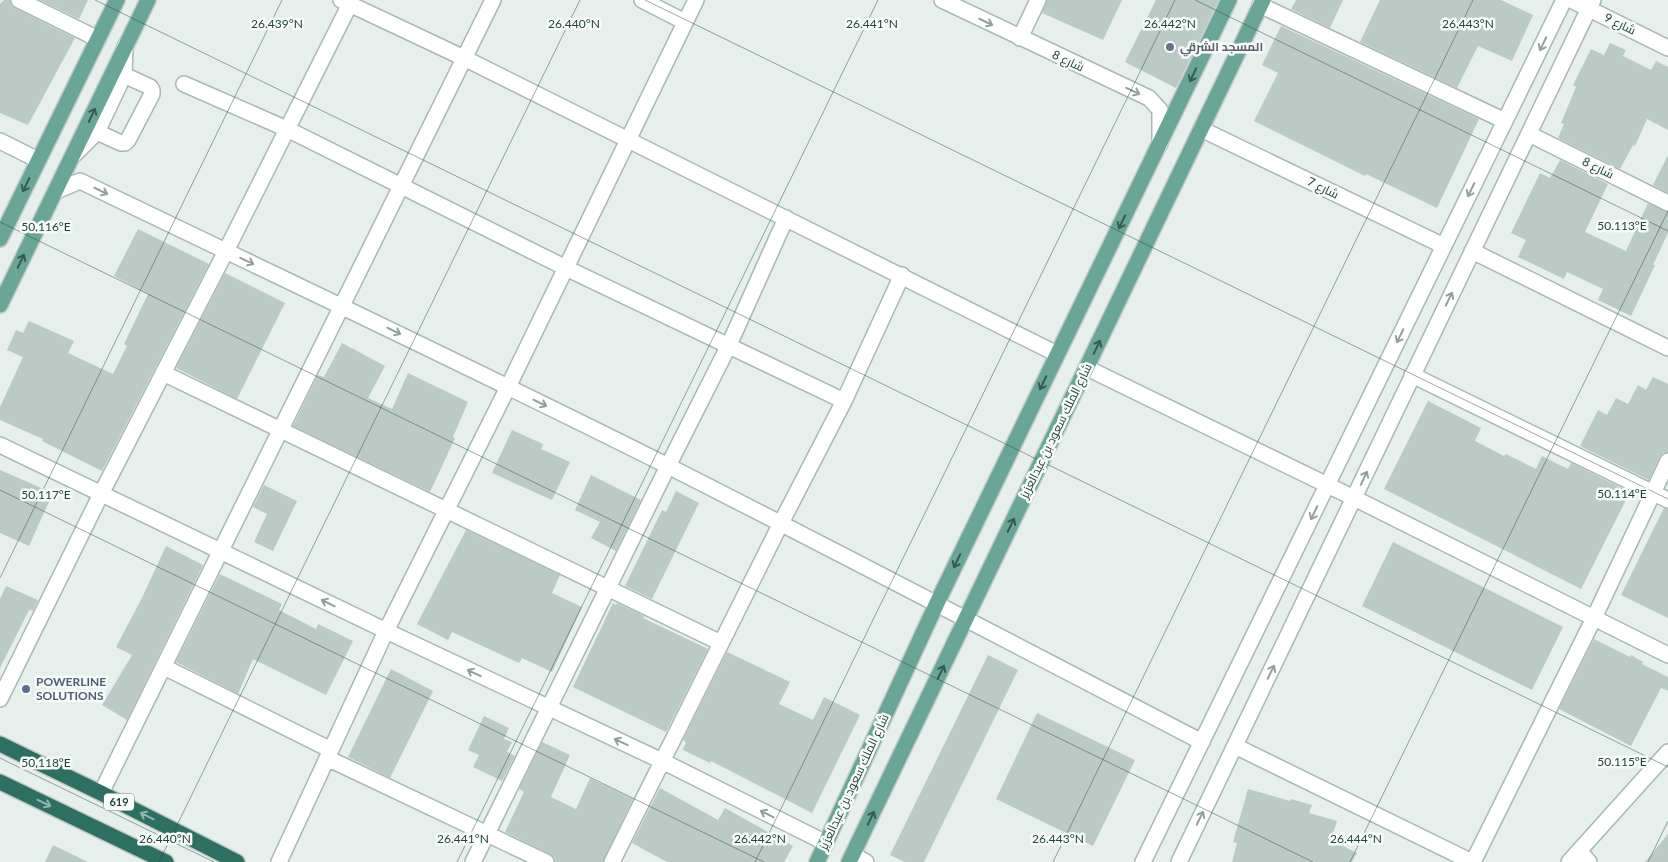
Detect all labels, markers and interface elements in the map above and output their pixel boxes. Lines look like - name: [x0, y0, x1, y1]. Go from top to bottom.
- street label: شارع 9: [1602, 10, 1639, 39]
- text: 26.439°N: [251, 16, 303, 31]
- text: 26.440°N: [548, 16, 600, 31]
- text: 26.441°N: [846, 16, 898, 31]
- text: 26.442°N: [1144, 16, 1196, 31]
- text: 26.443°N: [1442, 16, 1494, 31]
- one-way arrow: [978, 17, 993, 27]
- one-way arrow: [1537, 36, 1547, 51]
- place label: المسجد الشرقي: [1180, 39, 1263, 57]
- marker: المسجد الشرقي: [1164, 41, 1176, 53]
- street label: شارع 8: [1050, 47, 1087, 75]
- one-way arrow: [1188, 68, 1198, 83]
- one-way arrow: [1125, 87, 1140, 96]
- one-way arrow: [88, 108, 98, 123]
- street label: شارع 8: [1580, 154, 1617, 183]
- street label: شارع 7: [1305, 174, 1342, 203]
- one-way arrow: [21, 177, 30, 192]
- one-way arrow: [1466, 182, 1476, 197]
- one-way arrow: [93, 186, 108, 196]
- one-way arrow: [1117, 214, 1126, 229]
- text: 50.113°E: [1597, 218, 1647, 233]
- text: 50.116°E: [21, 219, 71, 234]
- one-way arrow: [17, 254, 27, 269]
- one-way arrow: [239, 257, 254, 266]
- one-way arrow: [1444, 292, 1454, 307]
- one-way arrow: [386, 327, 401, 336]
- one-way arrow: [1395, 328, 1404, 343]
- one-way arrow: [1093, 340, 1102, 355]
- street label: شارع الملك سعود بن عبدالعزيز: [1016, 361, 1096, 502]
- one-way arrow: [1038, 375, 1047, 390]
- one-way arrow: [532, 398, 547, 408]
- one-way arrow: [1359, 471, 1369, 486]
- text: 50.114°E: [1597, 486, 1647, 501]
- text: 50.117°E: [21, 487, 71, 502]
- one-way arrow: [1308, 506, 1318, 521]
- one-way arrow: [1007, 518, 1017, 533]
- one-way arrow: [952, 553, 961, 568]
- one-way arrow: [320, 598, 335, 608]
- one-way arrow: [1266, 664, 1276, 679]
- one-way arrow: [937, 665, 946, 680]
- one-way arrow: [467, 667, 482, 677]
- place label: POWERLINE SOLUTIONS: [36, 674, 106, 703]
- marker: POWERLINE SOLUTIONS: [20, 683, 32, 695]
- street label: شارع الملك سعود بن عبدالعزيز: [815, 711, 893, 853]
- one-way arrow: [614, 736, 629, 746]
- text: 50.115°E: [1597, 754, 1647, 769]
- text: 50.118°E: [21, 755, 71, 770]
- road number: 619: [104, 794, 134, 810]
- one-way arrow: [36, 799, 51, 809]
- one-way arrow: [760, 808, 775, 818]
- one-way arrow: [140, 811, 155, 820]
- one-way arrow: [866, 811, 876, 826]
- one-way arrow: [1196, 811, 1206, 826]
- text: 26.440°N: [139, 831, 191, 846]
- text: 26.441°N: [437, 831, 489, 846]
- text: 26.442°N: [734, 831, 786, 846]
- text: 26.443°N: [1032, 831, 1084, 846]
- text: 26.444°N: [1330, 831, 1382, 846]

